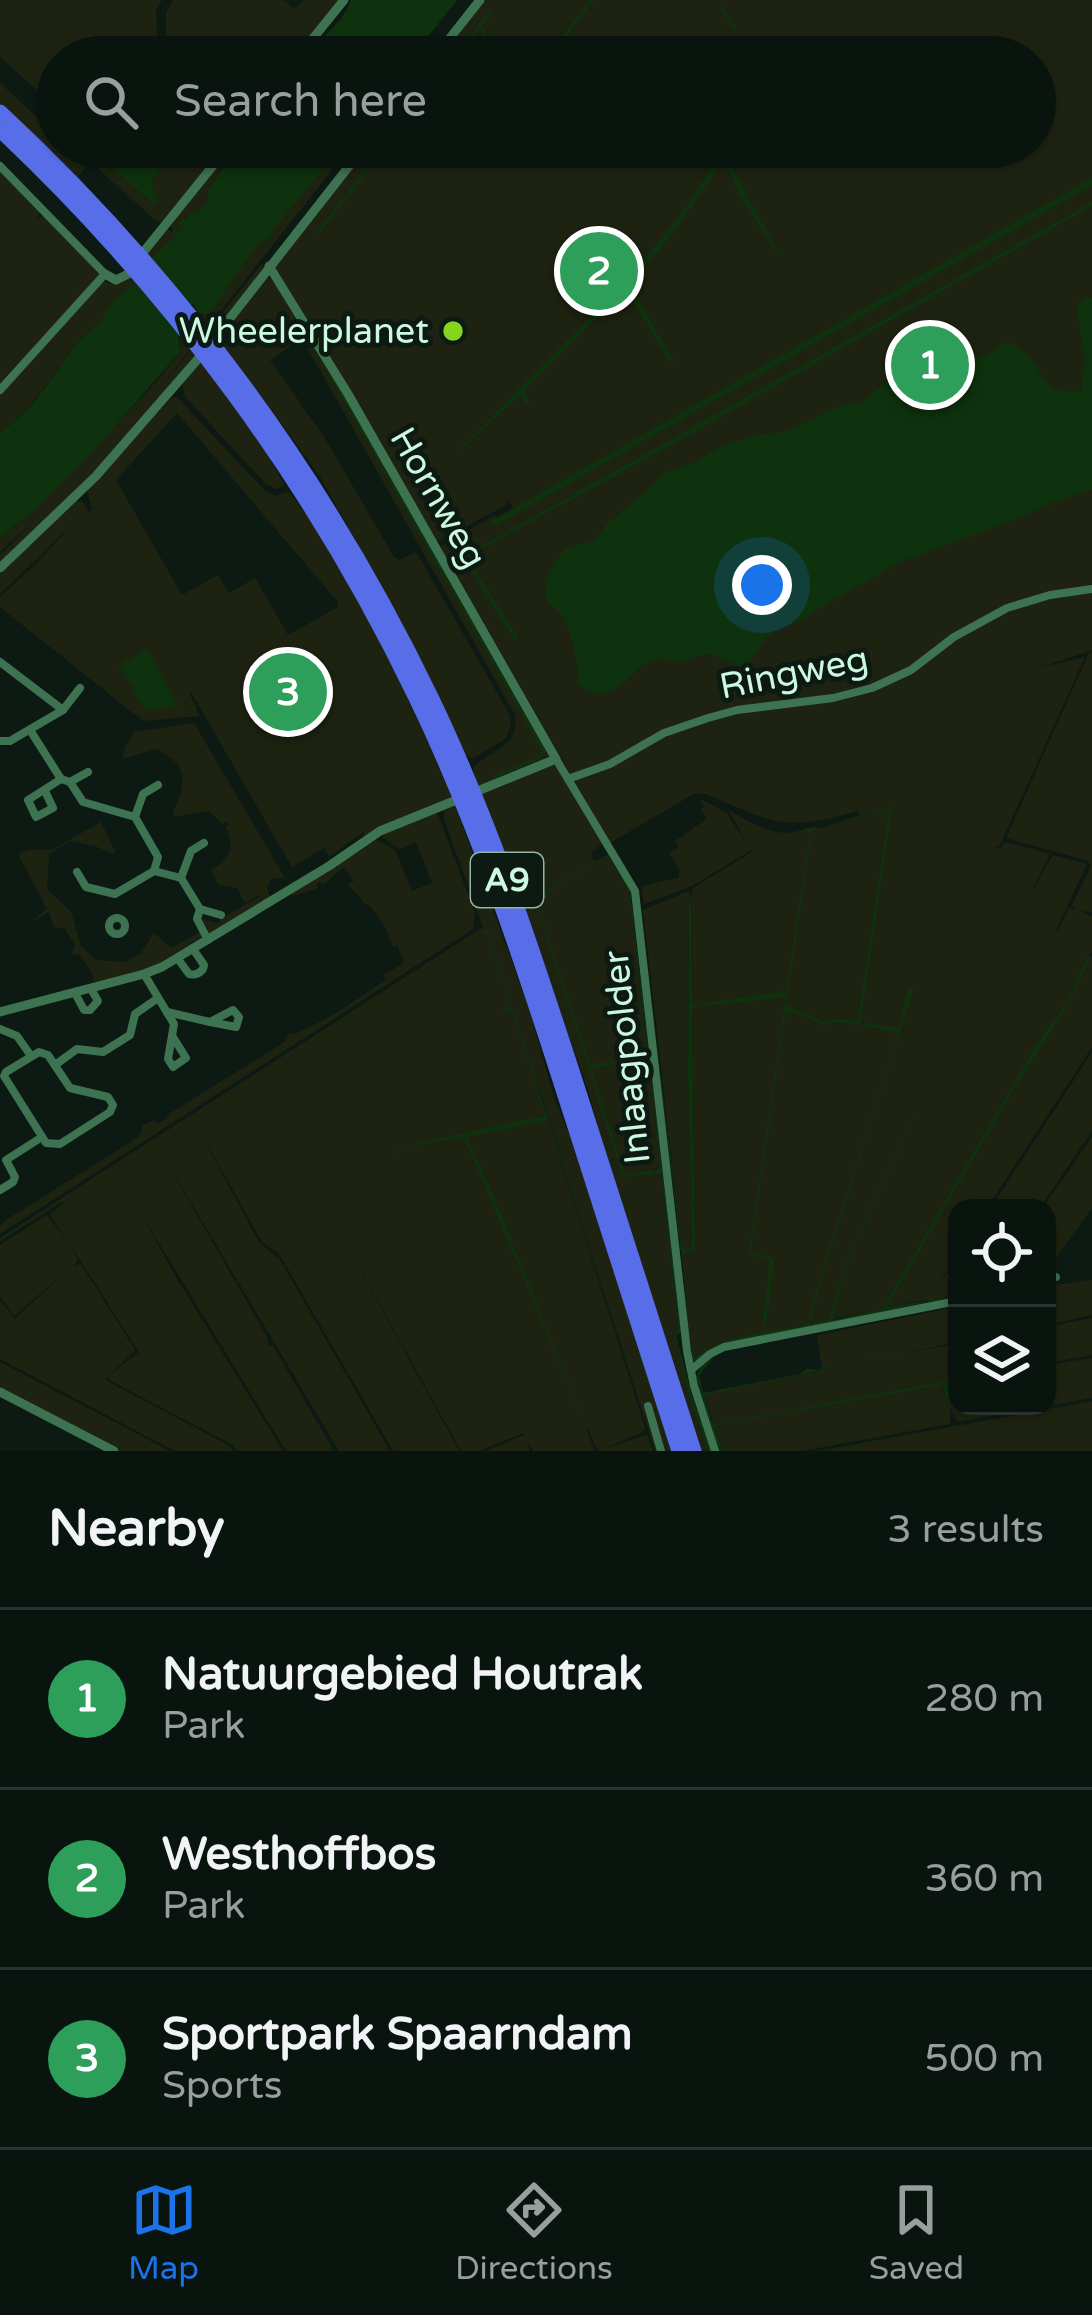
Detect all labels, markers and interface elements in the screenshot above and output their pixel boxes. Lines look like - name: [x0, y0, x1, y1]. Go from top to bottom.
- search box: [36, 36, 1056, 168]
- icon: search: [78, 69, 144, 135]
- text: Search here: [174, 75, 427, 129]
- pin: 2: [560, 226, 638, 316]
- place label: Wheelerplanet: [179, 310, 429, 353]
- marker: Wheelerplanet: [440, 318, 466, 344]
- pin: 1: [891, 320, 969, 410]
- street label: Hornweg: [381, 420, 495, 576]
- your location: [732, 555, 792, 615]
- street label: Ringweg: [716, 638, 872, 708]
- pin: 3: [249, 647, 327, 737]
- road number: A9: [471, 853, 543, 907]
- street label: Inlaagpolder: [594, 948, 660, 1166]
- map controls: [948, 1199, 1056, 1415]
- button: locate: [948, 1199, 1056, 1307]
- button: layers: [948, 1307, 1056, 1415]
- text: Nearby: [48, 1498, 225, 1560]
- text: 3 results: [887, 1506, 1044, 1553]
- text: Natuurgebied Houtrak: [162, 1648, 643, 1702]
- text: 1: [75, 1675, 99, 1722]
- text: 280 m: [925, 1675, 1044, 1722]
- text: Park: [162, 1702, 245, 1749]
- text: Westhoffbos: [162, 1828, 436, 1882]
- text: 2: [75, 1855, 99, 1902]
- text: 360 m: [925, 1855, 1044, 1902]
- text: Park: [162, 1882, 245, 1929]
- text: Sportpark Spaarndam: [162, 2008, 633, 2062]
- text: 3: [75, 2035, 99, 2082]
- text: 500 m: [925, 2035, 1044, 2082]
- text: Sports: [162, 2062, 283, 2109]
- tab: Map: [128, 2177, 199, 2288]
- tab: Directions: [455, 2177, 613, 2288]
- tab: Saved: [869, 2177, 964, 2288]

